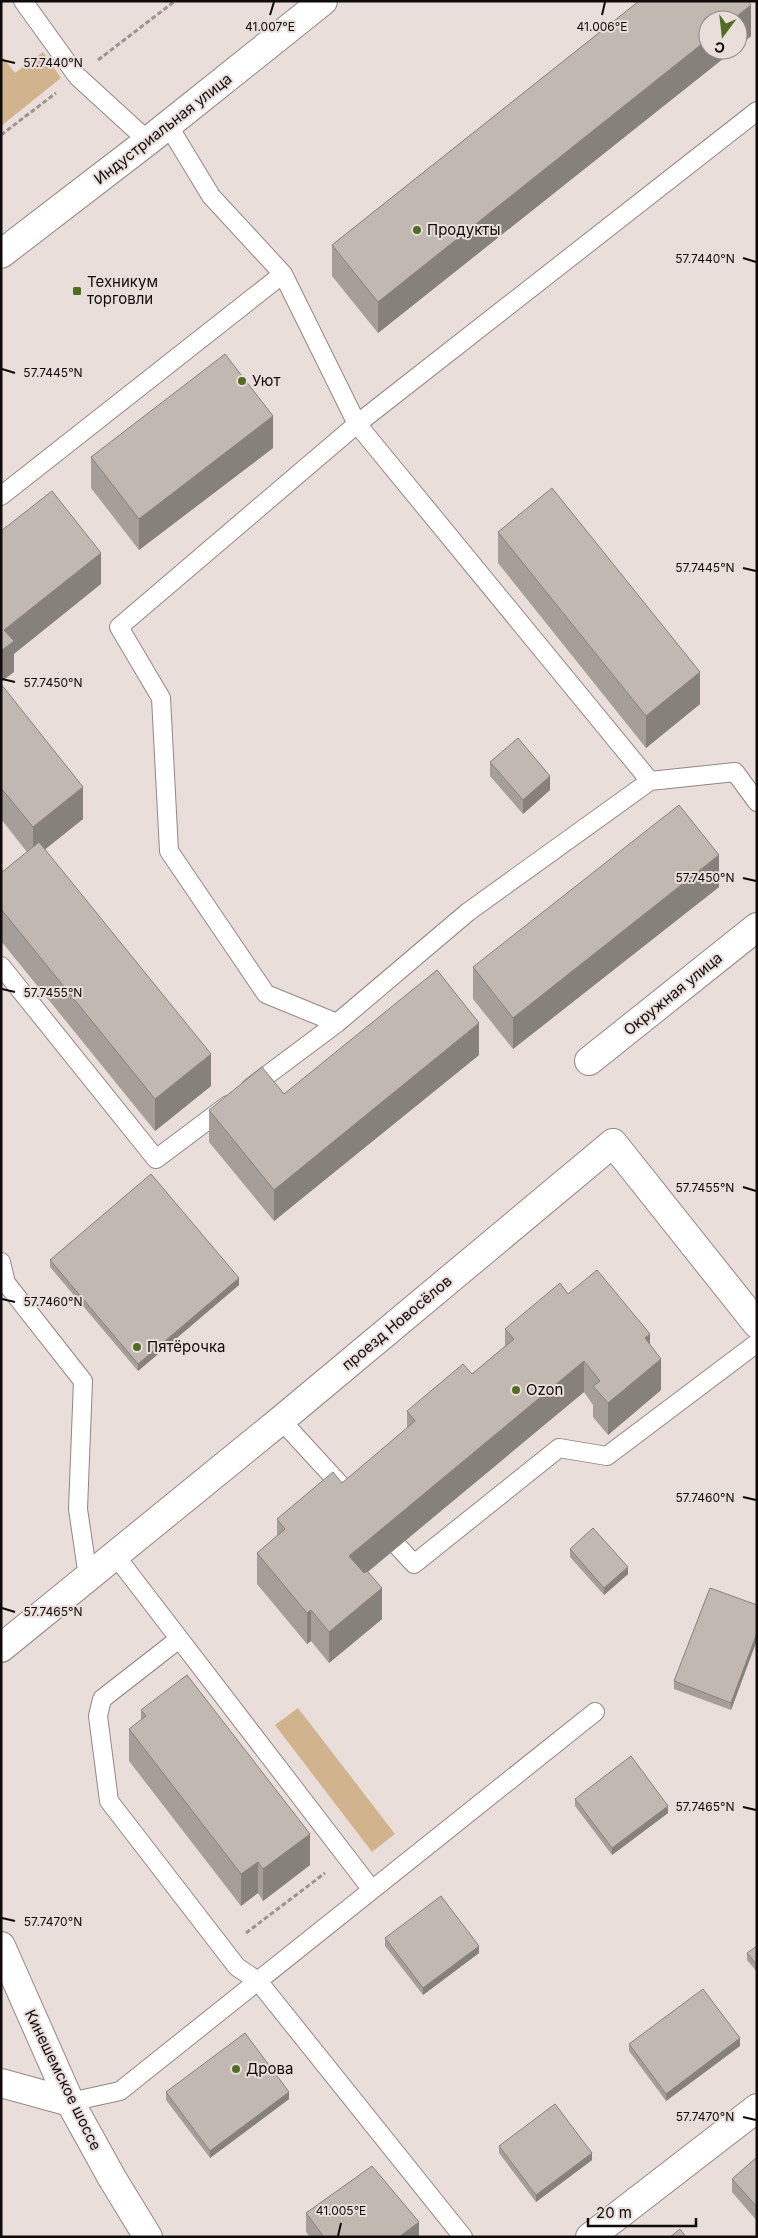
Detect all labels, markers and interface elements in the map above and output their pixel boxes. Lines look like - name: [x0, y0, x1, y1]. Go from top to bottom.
- north arrow: [698, 10, 748, 60]
- text: 41.007°E: [245, 19, 295, 34]
- text: 41.006°E: [577, 19, 627, 34]
- text: С: [712, 38, 727, 58]
- text: 57.7440°N: [23, 55, 83, 70]
- street label: Индустриальная улица: [90, 69, 235, 188]
- place label: Продукты: [427, 220, 501, 239]
- marker: Продукты: [411, 224, 423, 236]
- text: 57.7440°N: [675, 251, 735, 266]
- place label: Техникум торговли: [87, 272, 158, 308]
- marker: Техникум торговли: [71, 285, 83, 297]
- text: 57.7445°N: [23, 365, 83, 380]
- place label: Уют: [252, 371, 280, 390]
- marker: Уют: [236, 375, 248, 387]
- text: 57.7445°N: [675, 560, 735, 575]
- text: 57.7450°N: [23, 675, 83, 690]
- text: 57.7450°N: [675, 870, 735, 885]
- street label: Окружная улица: [619, 948, 726, 1039]
- text: 57.7455°N: [24, 985, 82, 1000]
- text: 57.7455°N: [676, 1180, 734, 1195]
- street label: проезд Новосёлов: [338, 1271, 456, 1374]
- text: 57.7460°N: [23, 1294, 83, 1309]
- place label: Пятёрочка: [147, 1337, 226, 1356]
- marker: Пятёрочка: [131, 1341, 143, 1353]
- place label: Ozon: [526, 1380, 563, 1399]
- marker: Ozon: [510, 1384, 522, 1396]
- text: 57.7460°N: [675, 1490, 735, 1505]
- text: 57.7465°N: [24, 1604, 82, 1619]
- text: 57.7465°N: [676, 1799, 734, 1814]
- text: 57.7470°N: [24, 1914, 82, 1929]
- street label: Кинешемское шоссе: [21, 2006, 106, 2153]
- place label: Дрова: [246, 2059, 293, 2078]
- marker: Дрова: [230, 2063, 242, 2075]
- text: 57.7470°N: [676, 2109, 734, 2124]
- scale bar: [588, 2196, 696, 2228]
- text: 41.005°E: [316, 2203, 366, 2218]
- text: 20 m: [596, 2203, 632, 2222]

